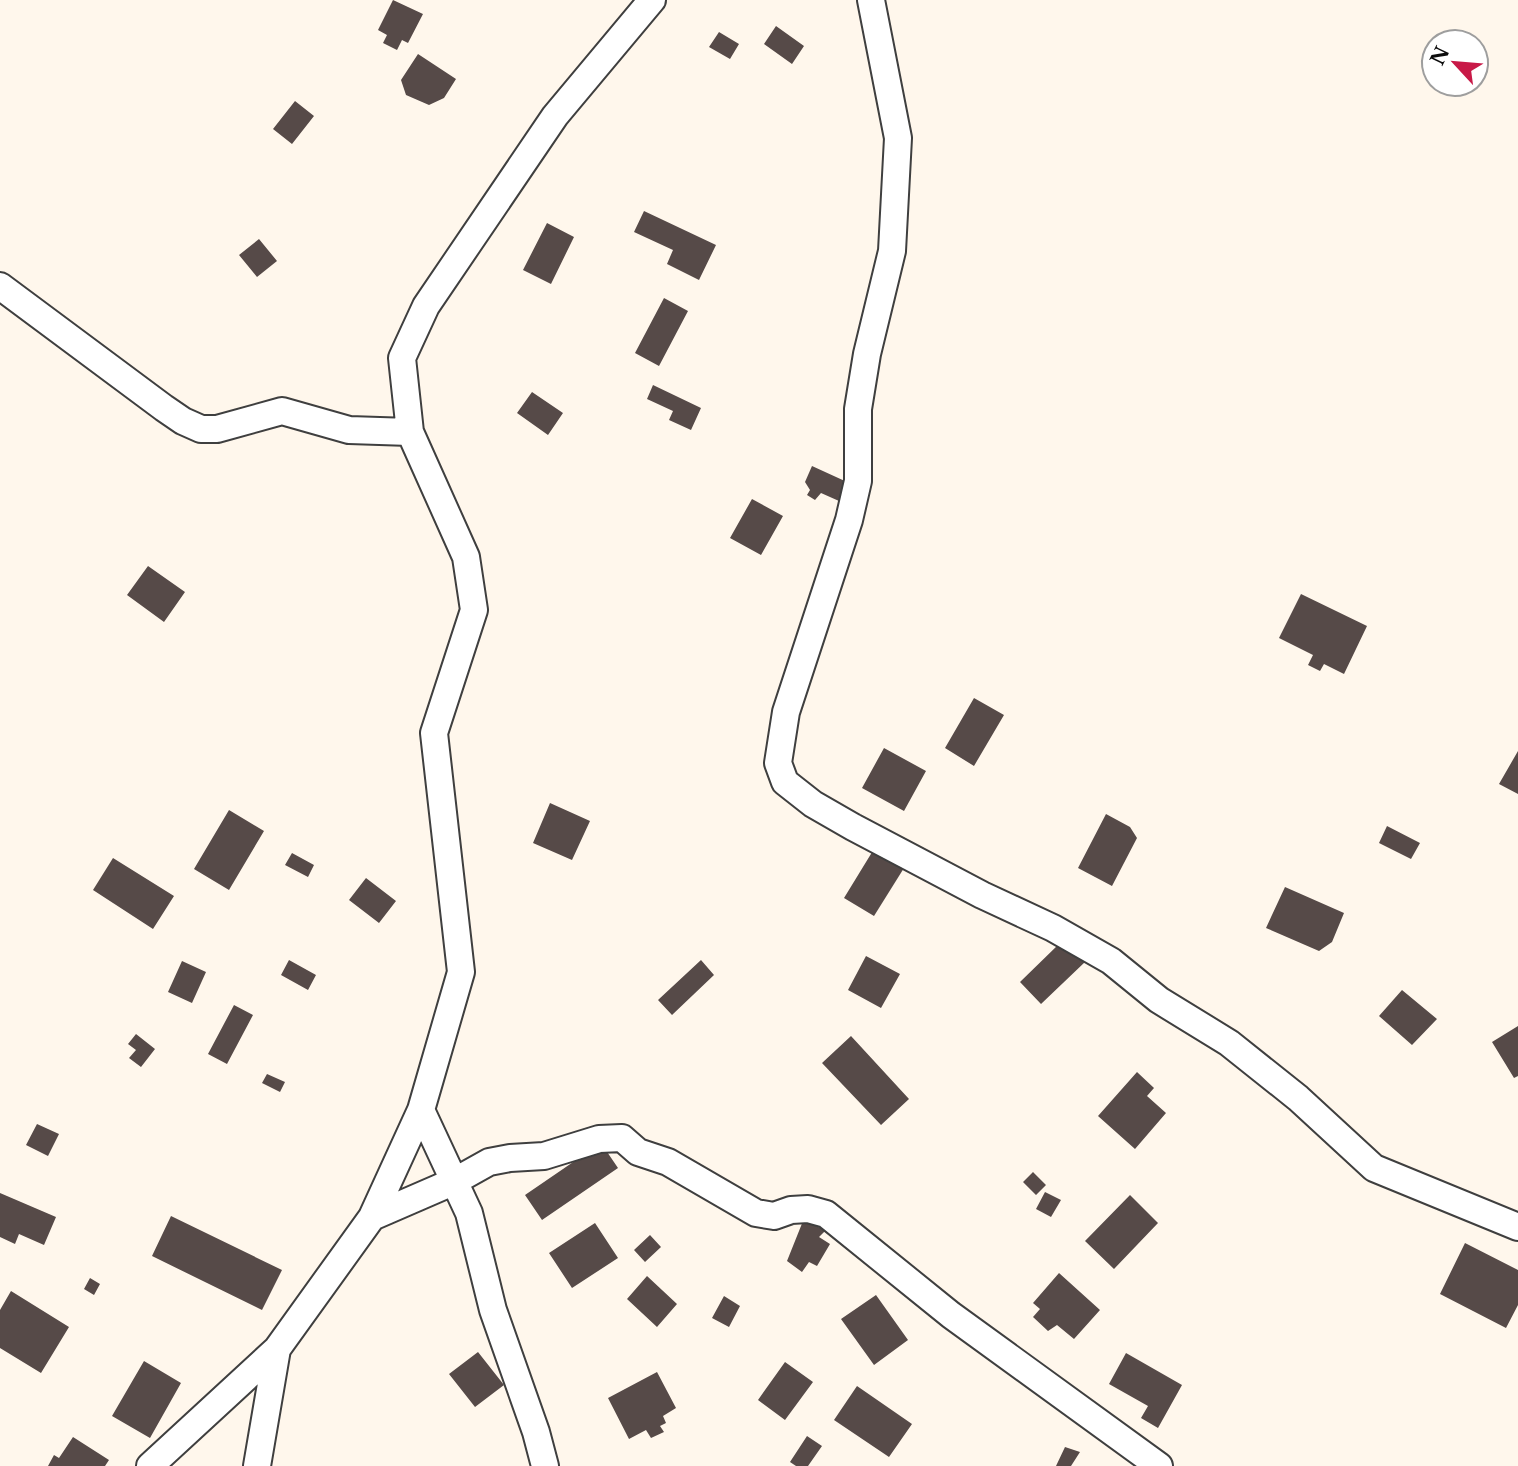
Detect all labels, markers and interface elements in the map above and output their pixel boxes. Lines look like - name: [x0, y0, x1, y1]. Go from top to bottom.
- north arrow: [1420, 28, 1490, 98]
- text: N: [1426, 43, 1454, 69]

